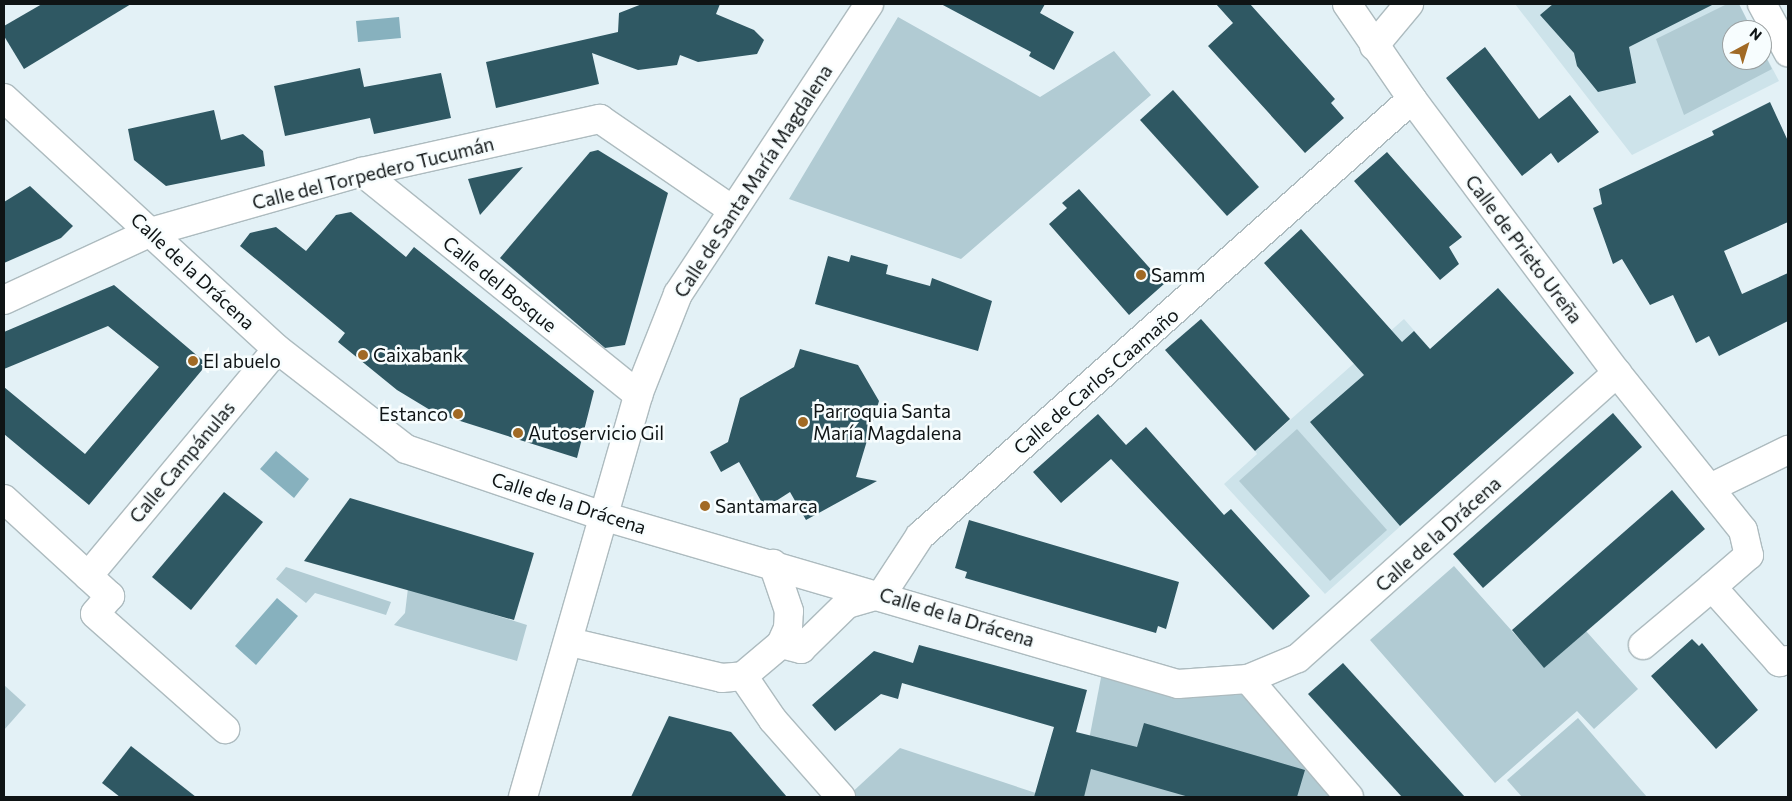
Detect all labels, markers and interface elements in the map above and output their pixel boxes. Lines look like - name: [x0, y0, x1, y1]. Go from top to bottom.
- north arrow: [1722, 20, 1772, 70]
- text: N: [1747, 24, 1766, 44]
- street label: Calle de Santa María Magdalena: [669, 60, 837, 302]
- street label: Calle del Torpedero Tucumán: [250, 132, 496, 214]
- street label: Calle de Prieto Ureña: [1461, 170, 1587, 328]
- street label: Calle de la Drácena: [126, 208, 260, 334]
- street label: Calle del Bosque: [439, 231, 561, 337]
- place label: Samm: [1151, 264, 1205, 286]
- marker: Samm: [1135, 269, 1147, 281]
- street label: Calle de Carlos Caamaño: [1009, 303, 1183, 459]
- place label: Caixabank: [373, 344, 463, 366]
- marker: Caixabank: [357, 349, 369, 361]
- place label: El abuelo: [203, 350, 281, 372]
- marker: El abuelo: [187, 355, 199, 367]
- street label: Calle Campánulas: [124, 397, 240, 527]
- place label: Parroquia Santa María Magdalena: [813, 400, 962, 444]
- place label: Estanco: [379, 403, 448, 425]
- marker: Estanco: [452, 408, 464, 420]
- marker: Parroquia Santa María Magdalena: [797, 416, 809, 428]
- place label: Autoservicio Gil: [528, 422, 664, 444]
- marker: Autoservicio Gil: [512, 427, 524, 439]
- street label: Calle de la Drácena: [489, 467, 649, 539]
- street label: Calle de la Drácena: [1371, 472, 1505, 596]
- place label: Santamarca: [715, 495, 818, 517]
- marker: Santamarca: [699, 500, 711, 512]
- street label: Calle de la Drácena: [877, 583, 1037, 651]

